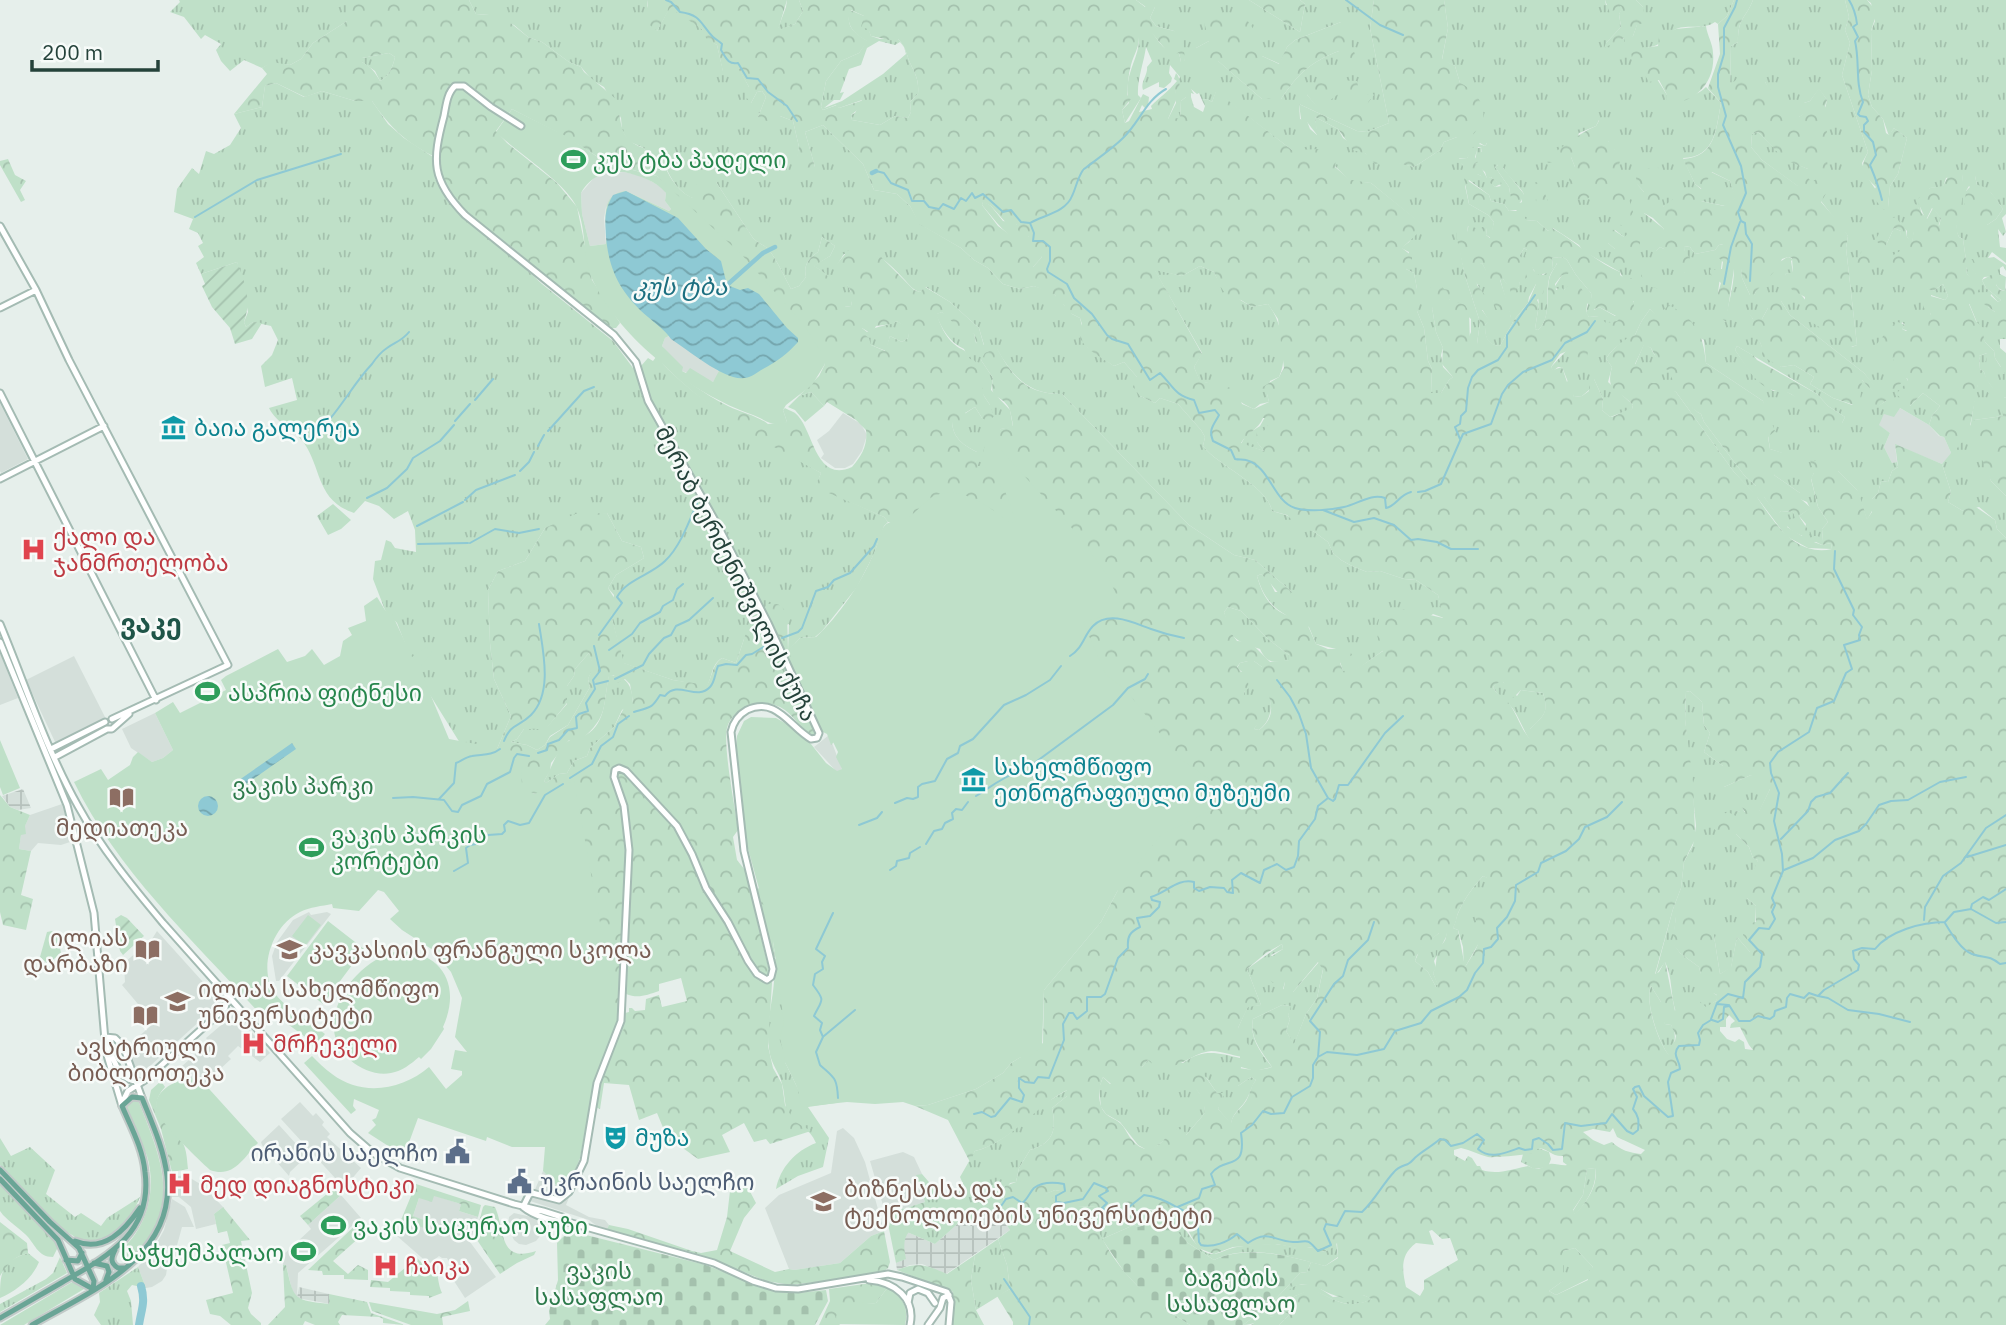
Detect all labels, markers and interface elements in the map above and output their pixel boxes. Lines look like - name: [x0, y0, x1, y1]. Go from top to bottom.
- scale bar: [32, 28, 158, 72]
- text: 200 m: [42, 38, 103, 66]
- place label: კუს ტბა პადელი: [593, 144, 786, 174]
- sports icon: კუს ტბა პადელი: [559, 145, 587, 173]
- water label: კუს ტბა: [633, 270, 728, 302]
- place label: ბაია გალერეა: [194, 412, 360, 442]
- museum icon: ბაია გალერეა: [160, 413, 188, 441]
- street label: მერაბ ბერძენიშვილის ქუჩა: [649, 420, 825, 726]
- place label: ქალი და ჯანმრთელობა: [53, 521, 229, 577]
- hospital icon: ქალი და ჯანმრთელობა: [19, 535, 47, 563]
- district label: ვაკე: [120, 606, 182, 640]
- place label: ასპრია ფიტნესი: [228, 677, 422, 707]
- sports icon: ასპრია ფიტნესი: [194, 678, 222, 706]
- place label: სახელმწიფო ეთნოგრაფიული მუზეუმი: [994, 751, 1291, 807]
- museum icon: სახელმწიფო ეთნოგრაფიული მუზეუმი: [960, 765, 988, 793]
- park label: ვაკის პარკი: [232, 770, 374, 800]
- library icon: მედიათეკა: [108, 783, 136, 811]
- place label: მედიათეკა: [56, 812, 188, 842]
- place label: ვაკის პარკის კორტები: [331, 819, 487, 875]
- sports icon: ვაკის პარკის კორტები: [297, 833, 325, 861]
- place label: ილიას დარბაზი: [23, 922, 128, 978]
- place label: კავკასიის ფრანგული სკოლა: [309, 934, 652, 964]
- school or university icon: კავკასიის ფრანგული სკოლა: [275, 935, 303, 963]
- library icon: ილიას დარბაზი: [134, 936, 162, 964]
- place label: ილიას სახელმწიფო უნივერსიტეტი: [198, 973, 440, 1029]
- school or university icon: ილიას სახელმწიფო უნივერსიტეტი: [164, 987, 192, 1015]
- library icon: ავსტრიული ბიბლიოთეკა: [132, 1002, 160, 1030]
- place label: მრჩეველი: [273, 1028, 398, 1058]
- hospital icon: მრჩეველი: [239, 1029, 267, 1057]
- place label: ავსტრიული ბიბლიოთეკა: [67, 1031, 225, 1087]
- place label: მუზა: [635, 1122, 689, 1152]
- theatre icon: მუზა: [601, 1123, 629, 1151]
- place label: ირანის საელჩო: [250, 1137, 438, 1167]
- public building icon: ირანის საელჩო: [444, 1138, 472, 1166]
- place label: უკრაინის საელჩო: [540, 1166, 754, 1196]
- public building icon: უკრაინის საელჩო: [506, 1167, 534, 1195]
- place label: მედ დიაგნოსტიკი: [200, 1169, 415, 1199]
- hospital icon: მედ დიაგნოსტიკი: [166, 1170, 194, 1198]
- place label: ბიზნესისა და ტექნოლოიების უნივერსიტეტი: [844, 1173, 1213, 1229]
- school or university icon: ბიზნესისა და ტექნოლოიების უნივერსიტეტი: [810, 1187, 838, 1215]
- place label: ვაკის საცურაო აუზი: [353, 1210, 588, 1240]
- sports icon: ვაკის საცურაო აუზი: [319, 1211, 347, 1239]
- place label: საჭყუმპალაო: [120, 1237, 284, 1267]
- sports icon: საჭყუმპალაო: [290, 1238, 318, 1266]
- place label: ჩაიკა: [405, 1250, 470, 1280]
- hospital icon: ჩაიკა: [371, 1251, 399, 1279]
- park label: ვაკის სასაფლაო: [534, 1255, 664, 1311]
- park label: ბაგების სასაფლაო: [1166, 1262, 1296, 1318]

